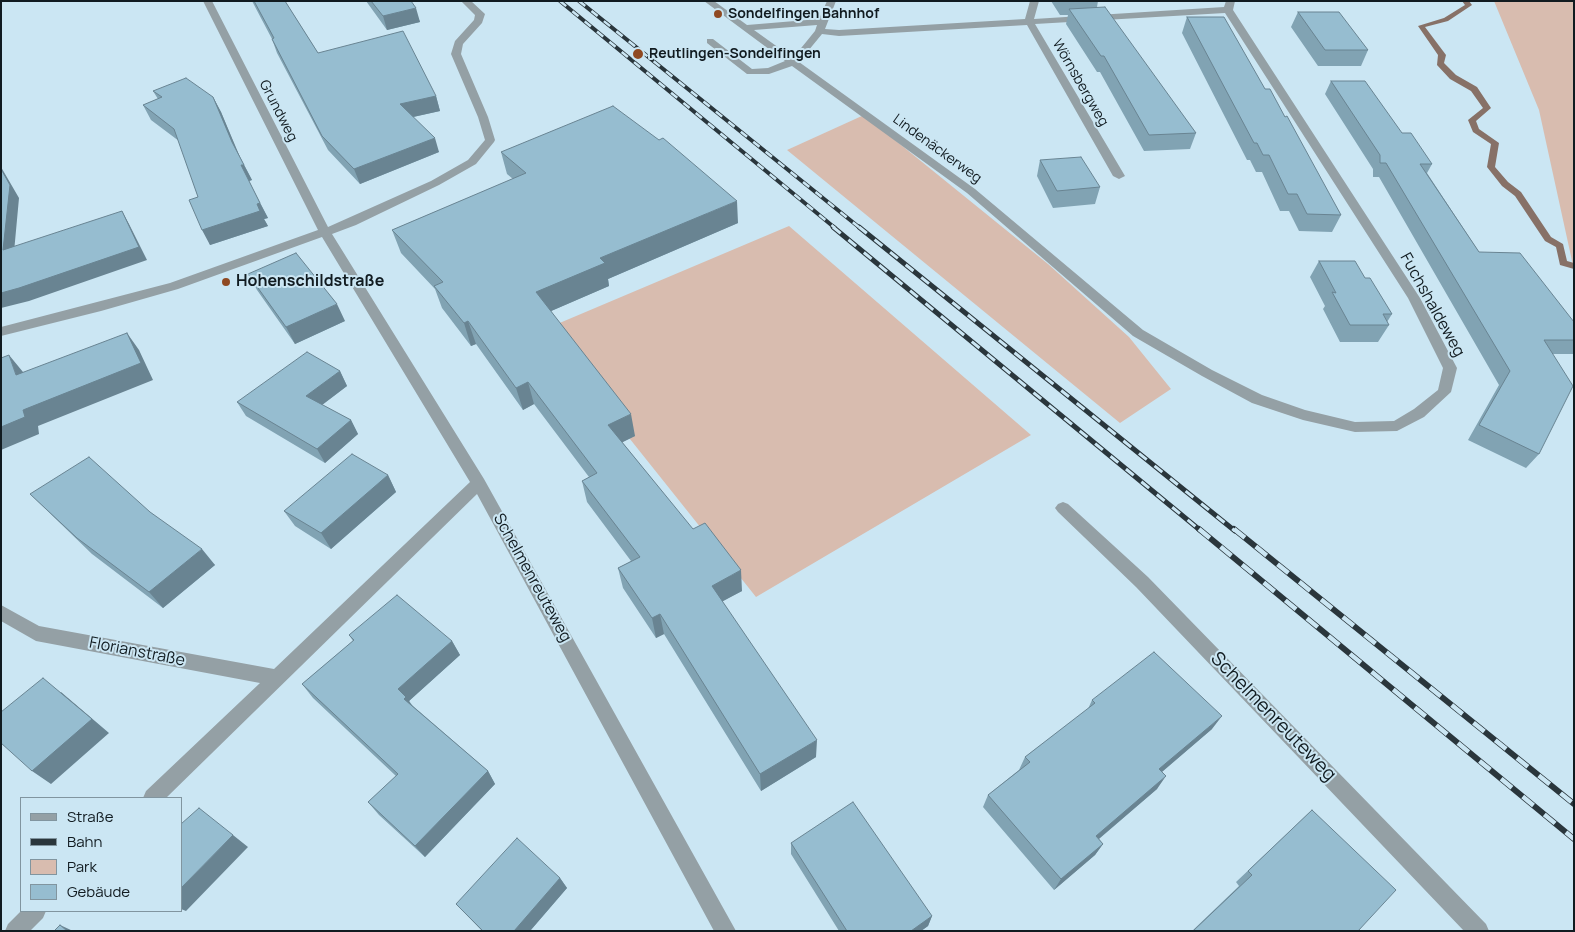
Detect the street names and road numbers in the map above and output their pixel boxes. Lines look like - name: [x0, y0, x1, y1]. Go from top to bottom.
- street label: Wörnsbergweg: [1048, 36, 1112, 130]
- street label: Grundweg: [255, 77, 301, 145]
- street label: Lindenäckerweg: [889, 111, 985, 187]
- street label: Fuchshaldeweg: [1396, 250, 1468, 360]
- street label: Schelmenreuteweg: [489, 510, 575, 646]
- street label: Florianstraße: [87, 633, 187, 671]
- street label: Schelmenreuteweg: [1205, 648, 1341, 786]

